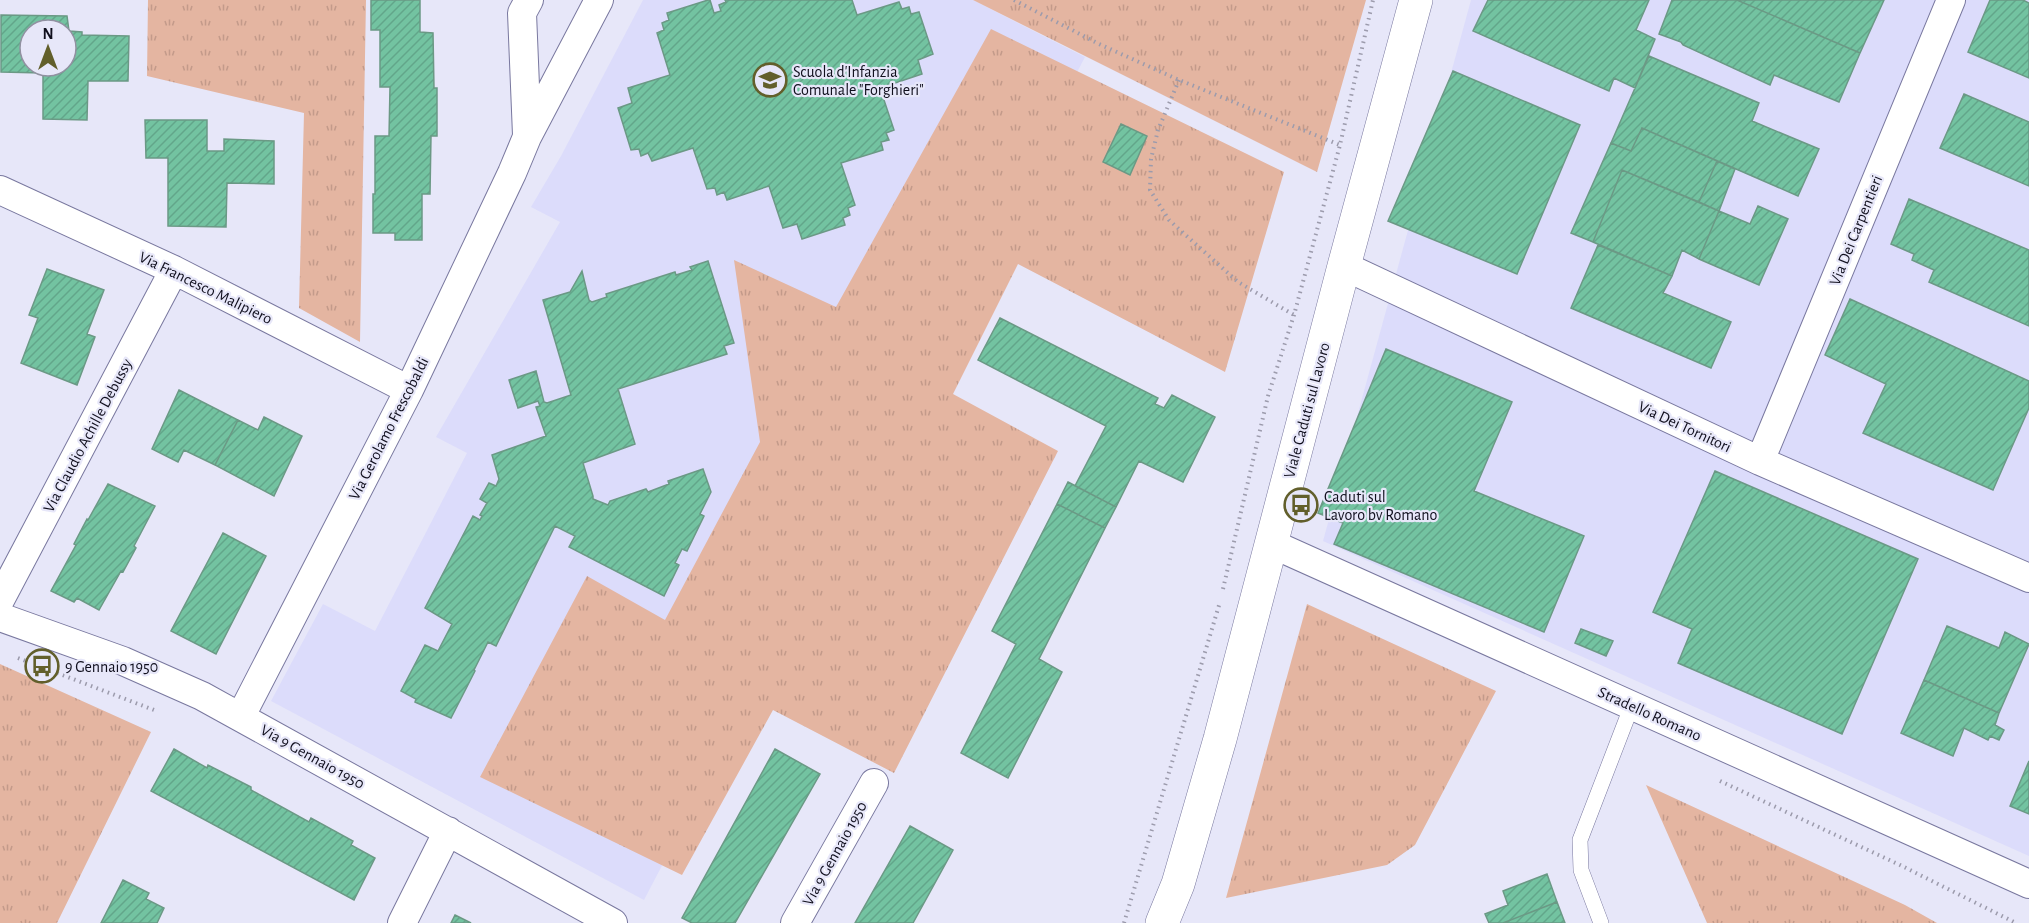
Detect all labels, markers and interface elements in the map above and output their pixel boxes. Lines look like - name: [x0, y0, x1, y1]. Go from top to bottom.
- north arrow: [18, 18, 78, 78]
- text: N: [42, 26, 54, 42]
- school or university icon: Scuola d'Infanzia Comunale "Forghieri": [752, 62, 788, 98]
- place label: Scuola d'Infanzia Comunale "Forghieri": [793, 64, 924, 98]
- street label: Via Dei Carpentieri: [1827, 173, 1885, 288]
- street label: Via Francesco Malipiero: [136, 249, 275, 327]
- street label: Viale Caduti sul Lavoro: [1281, 341, 1333, 480]
- street label: Via Gerolamo Frescobaldi: [346, 355, 432, 502]
- street label: Via Claudio Achille Debussy: [41, 356, 136, 515]
- street label: Via Dei Tornitori: [1636, 398, 1734, 455]
- bus stop icon: Caduti sul Lavoro bv Romano: [1283, 487, 1319, 523]
- place label: Caduti sul Lavoro bv Romano: [1324, 489, 1437, 523]
- bus stop icon: 9 Gennaio 1950: [24, 648, 60, 684]
- place label: 9 Gennaio 1950: [65, 659, 158, 675]
- street label: Stradello Romano: [1596, 684, 1704, 744]
- street label: Via 9 Gennaio 1950: [258, 722, 367, 792]
- street label: Via 9 Gennaio 1950: [800, 799, 870, 908]

